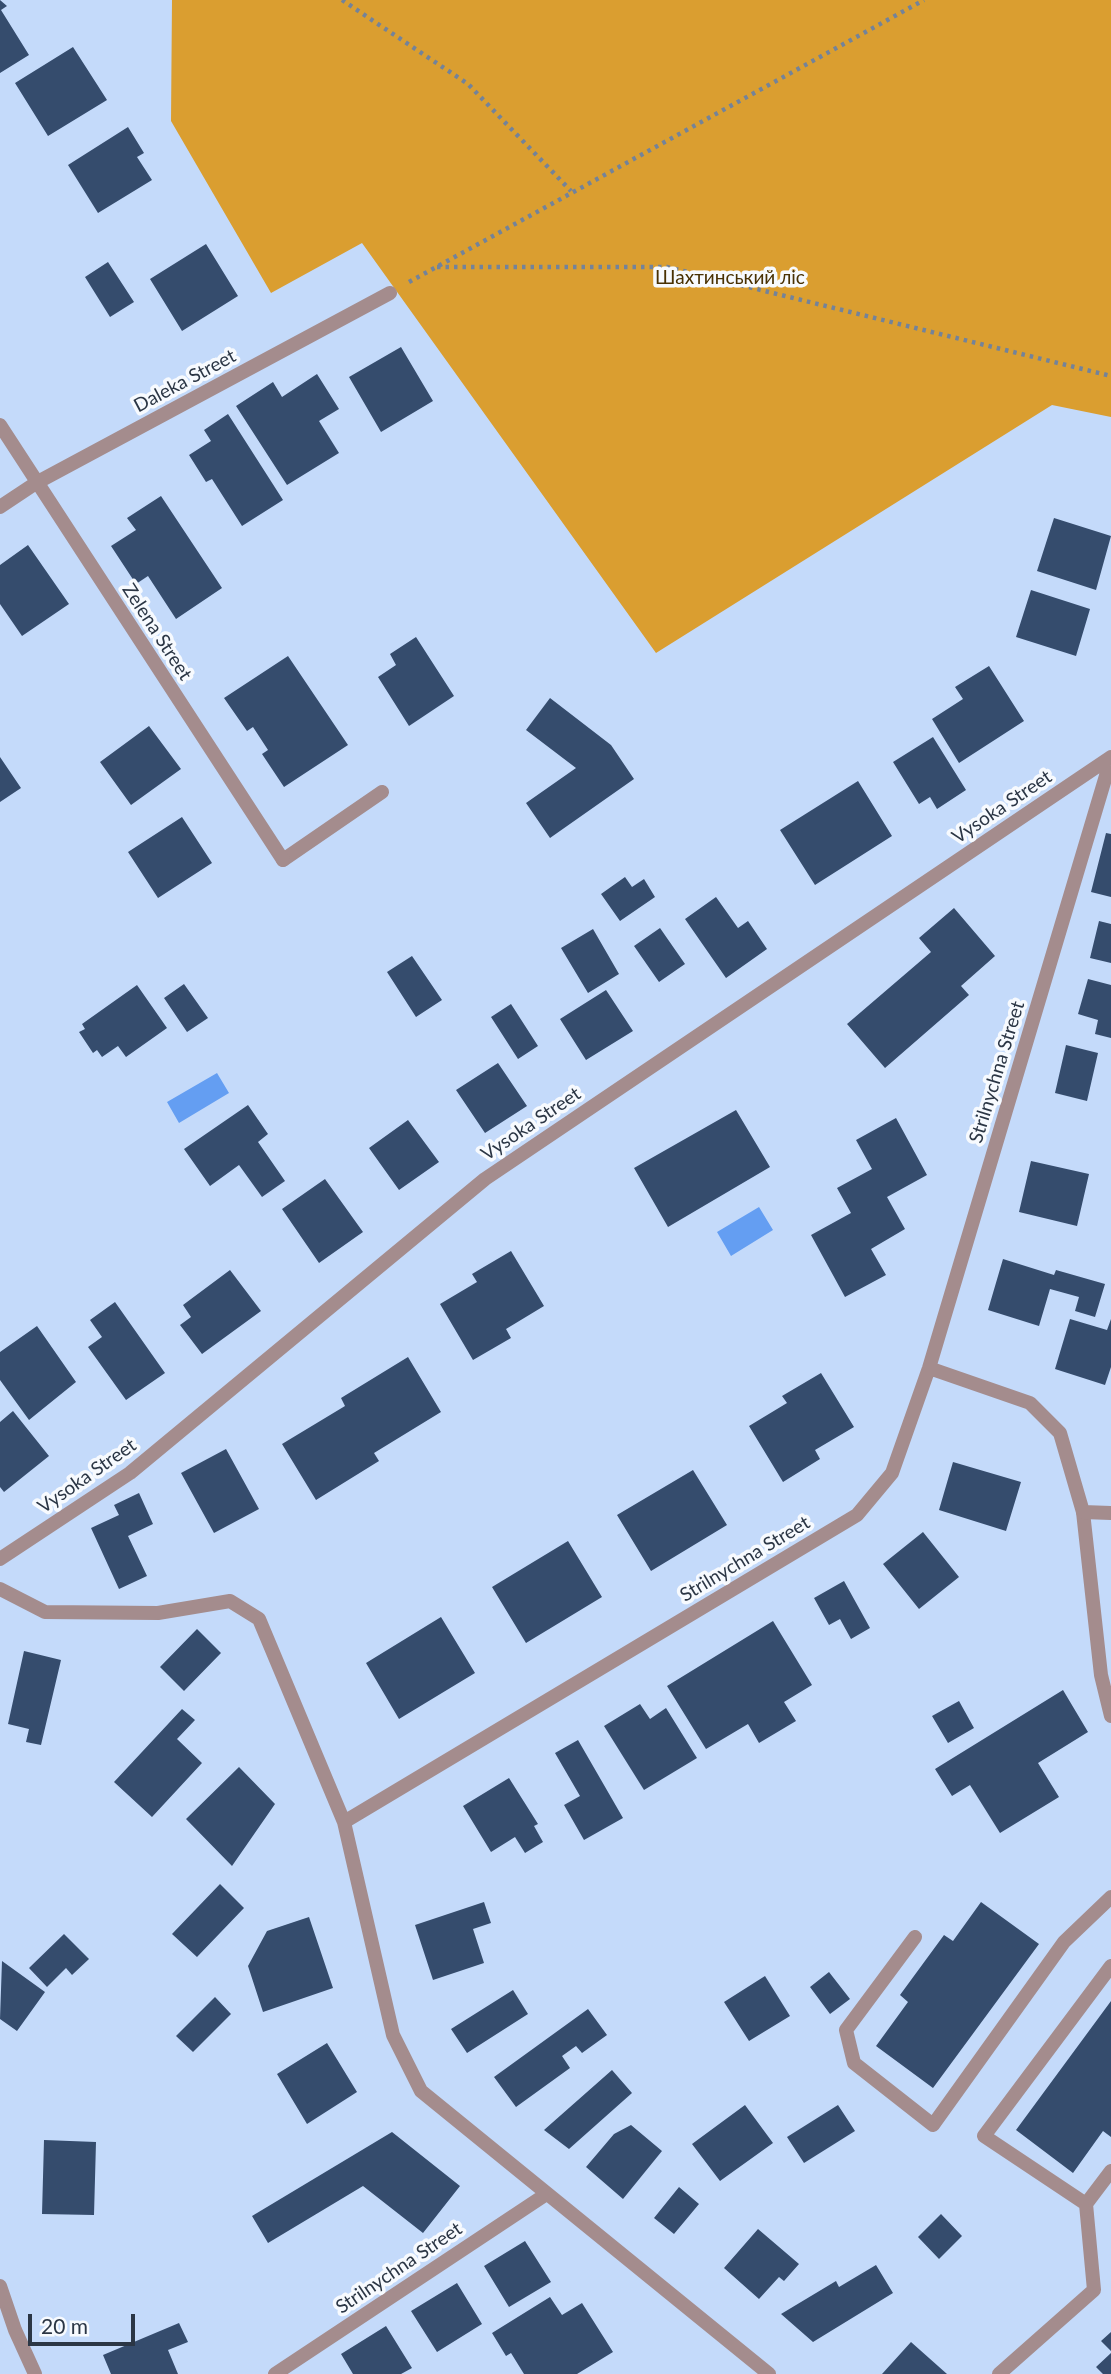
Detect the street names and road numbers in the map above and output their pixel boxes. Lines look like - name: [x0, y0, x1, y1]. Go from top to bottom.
- street label: Daleka Street: [130, 345, 240, 417]
- street label: Zelena Street: [117, 579, 197, 685]
- street label: Vysoka Street: [948, 765, 1056, 849]
- street label: Strilnychna Street: [965, 998, 1029, 1146]
- street label: Vysoka Street: [477, 1082, 585, 1166]
- street label: Vysoka Street: [33, 1434, 141, 1518]
- street label: Strilnychna Street: [676, 1511, 814, 1607]
- street label: Strilnychna Street: [332, 2217, 466, 2319]

